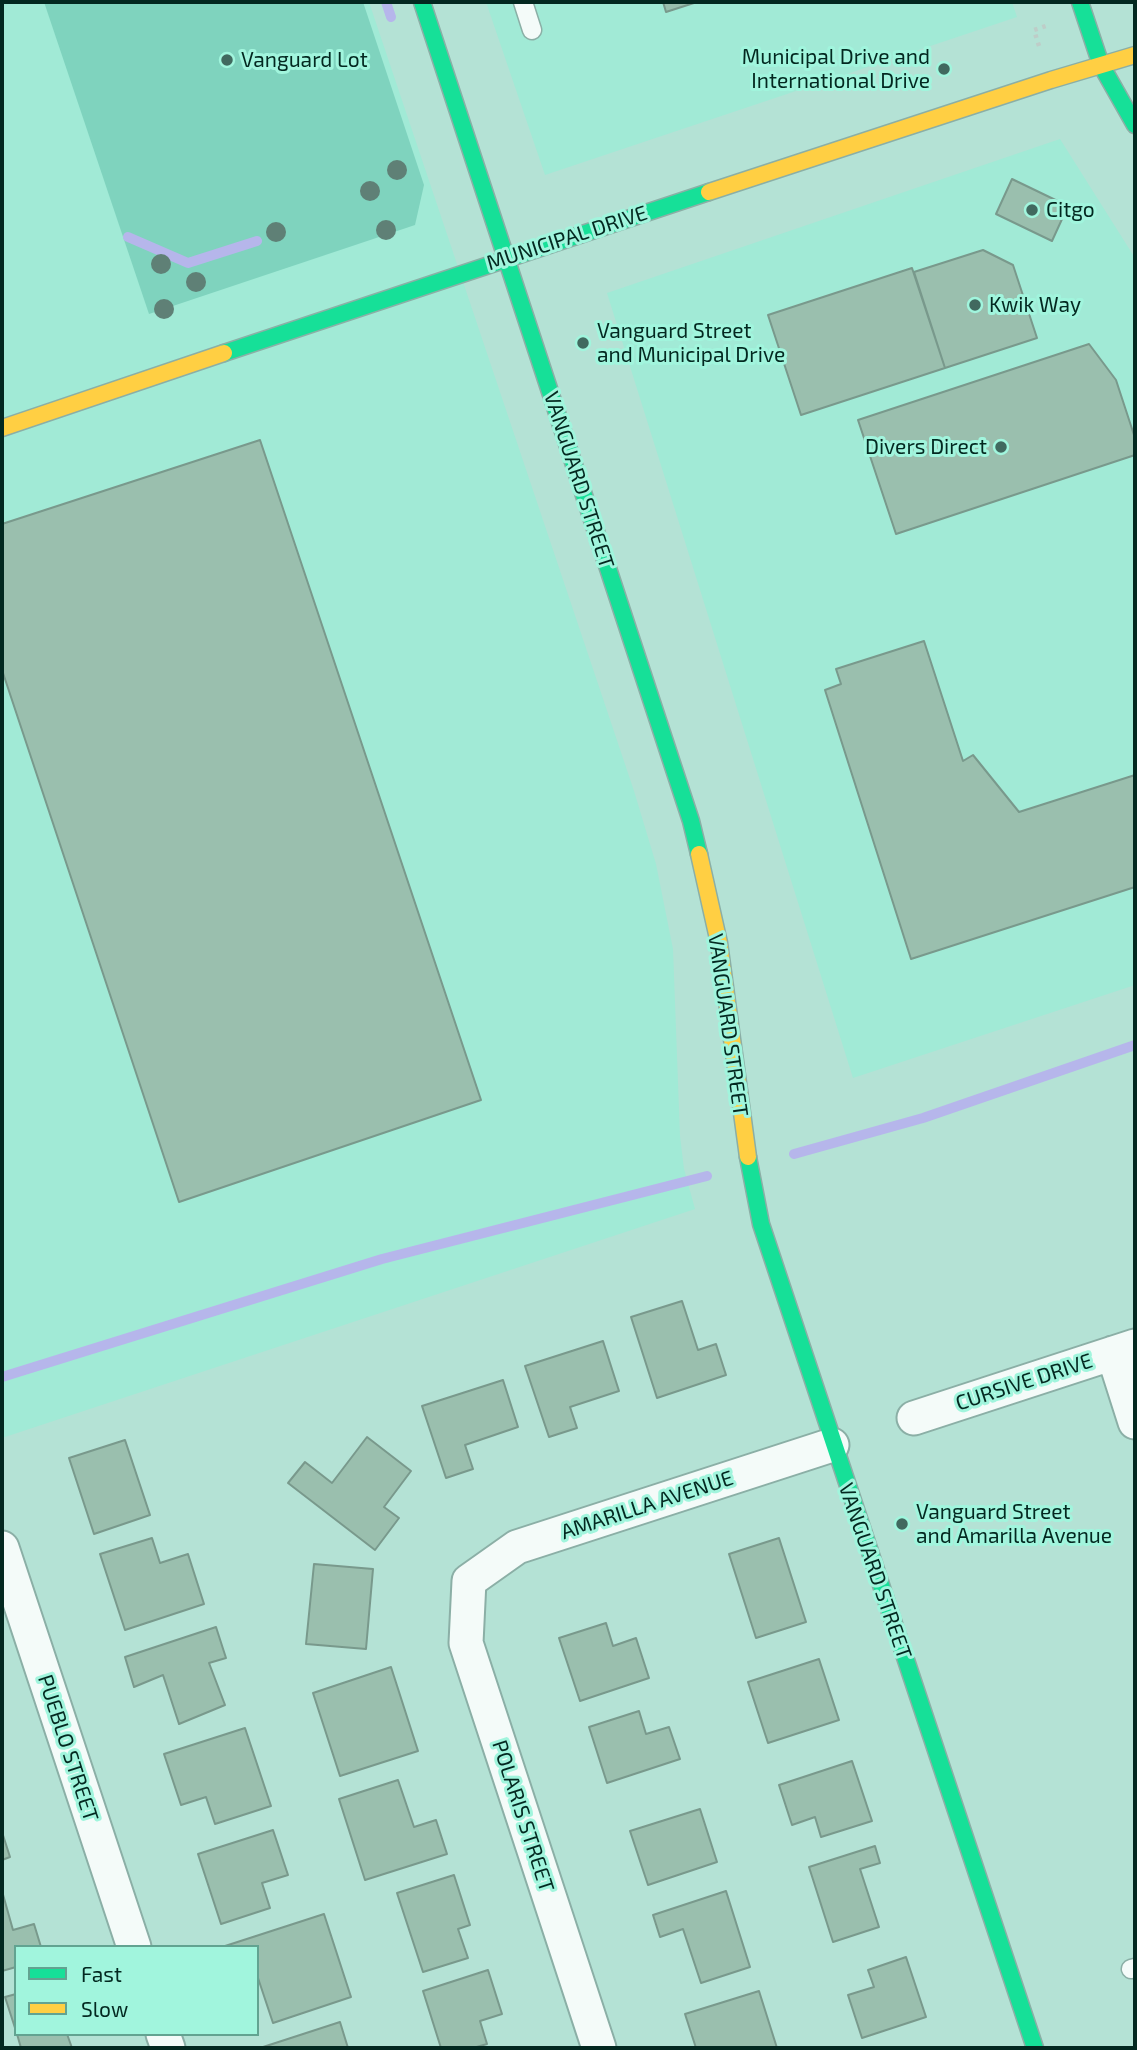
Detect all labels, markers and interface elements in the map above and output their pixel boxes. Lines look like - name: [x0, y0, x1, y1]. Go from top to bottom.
- place label: Municipal Drive and International Drive: [742, 44, 930, 94]
- place label: Vanguard Lot: [241, 47, 368, 73]
- marker: Vanguard Lot: [219, 52, 235, 68]
- marker: Municipal Drive and International Drive: [936, 61, 952, 77]
- place label: Citgo: [1046, 197, 1095, 223]
- street label: MUNICIPAL DRIVE: [484, 200, 650, 276]
- marker: Citgo: [1024, 202, 1040, 218]
- place label: Kwik Way: [989, 292, 1081, 318]
- marker: Kwik Way: [967, 297, 983, 313]
- place label: Vanguard Street and Municipal Drive: [597, 318, 785, 368]
- marker: Vanguard Street and Municipal Drive: [575, 335, 591, 351]
- street label: VANGUARD STREET: [539, 388, 619, 572]
- place label: Divers Direct: [865, 434, 987, 460]
- marker: Divers Direct: [993, 439, 1009, 455]
- street label: VANGUARD STREET: [703, 932, 753, 1118]
- street label: CURSIVE DRIVE: [952, 1348, 1096, 1416]
- street label: AMARILLA AVENUE: [558, 1465, 736, 1545]
- street label: VANGUARD STREET: [833, 1480, 917, 1662]
- place label: Vanguard Street and Amarilla Avenue: [916, 1499, 1112, 1549]
- marker: Vanguard Street and Amarilla Avenue: [894, 1516, 910, 1532]
- street label: PUEBLO STREET: [32, 1671, 104, 1825]
- street label: POLARIS STREET: [487, 1737, 559, 1895]
- legend: [14, 1945, 259, 2036]
- text: Fast: [81, 1961, 122, 1986]
- text: Slow: [81, 1996, 128, 2021]

